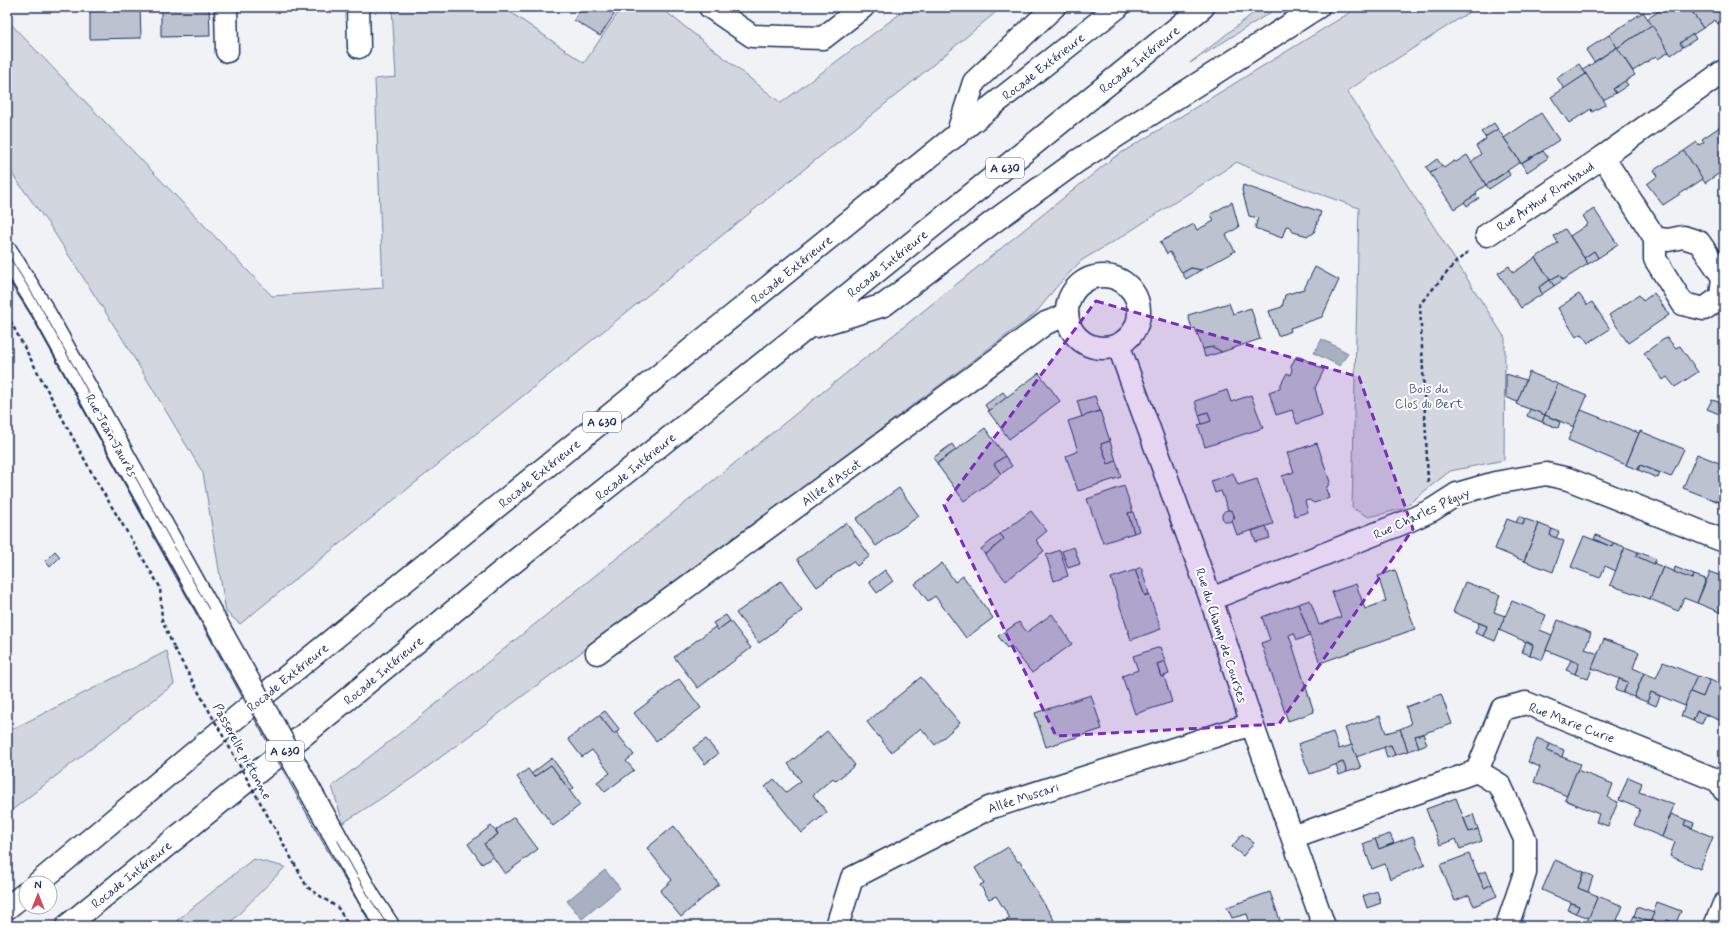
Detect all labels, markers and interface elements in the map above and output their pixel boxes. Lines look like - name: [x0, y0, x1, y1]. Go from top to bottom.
- street label: Rocade Intérieure: [1096, 22, 1184, 98]
- street label: Rocade Extérieure: [999, 30, 1089, 105]
- road number: A 630: [986, 158, 1024, 178]
- street label: Rue Arthur Rimbaud: [1494, 158, 1598, 236]
- street label: Rocade Intérieure: [844, 226, 932, 302]
- street label: Rocade Extérieure: [748, 232, 836, 308]
- park label: Bois du Clos du Bert: [1395, 381, 1464, 413]
- street label: Rue Jean Jaurès: [81, 391, 141, 480]
- road number: A 630: [583, 412, 621, 432]
- street label: Rocade Intérieure: [592, 429, 680, 505]
- street label: Rocade Extérieure: [496, 436, 584, 512]
- street label: Allée d'Ascot: [799, 456, 865, 511]
- street label: Rue Charles Péguy: [1371, 485, 1473, 544]
- street label: Rue du Champ de Courses: [1191, 566, 1250, 705]
- street label: Rocade Intérieure: [341, 633, 427, 709]
- street label: Rocade Extérieure: [244, 640, 332, 716]
- street label: Rue Marie Curie: [1526, 699, 1617, 748]
- street label: Passerelle piétonne: [208, 701, 275, 803]
- road number: A 630: [266, 741, 304, 761]
- street label: Allée Muscari: [986, 779, 1061, 818]
- street label: Rocade Intérieure: [88, 837, 176, 913]
- north arrow: [18, 875, 58, 915]
- text: N: [34, 879, 42, 893]

